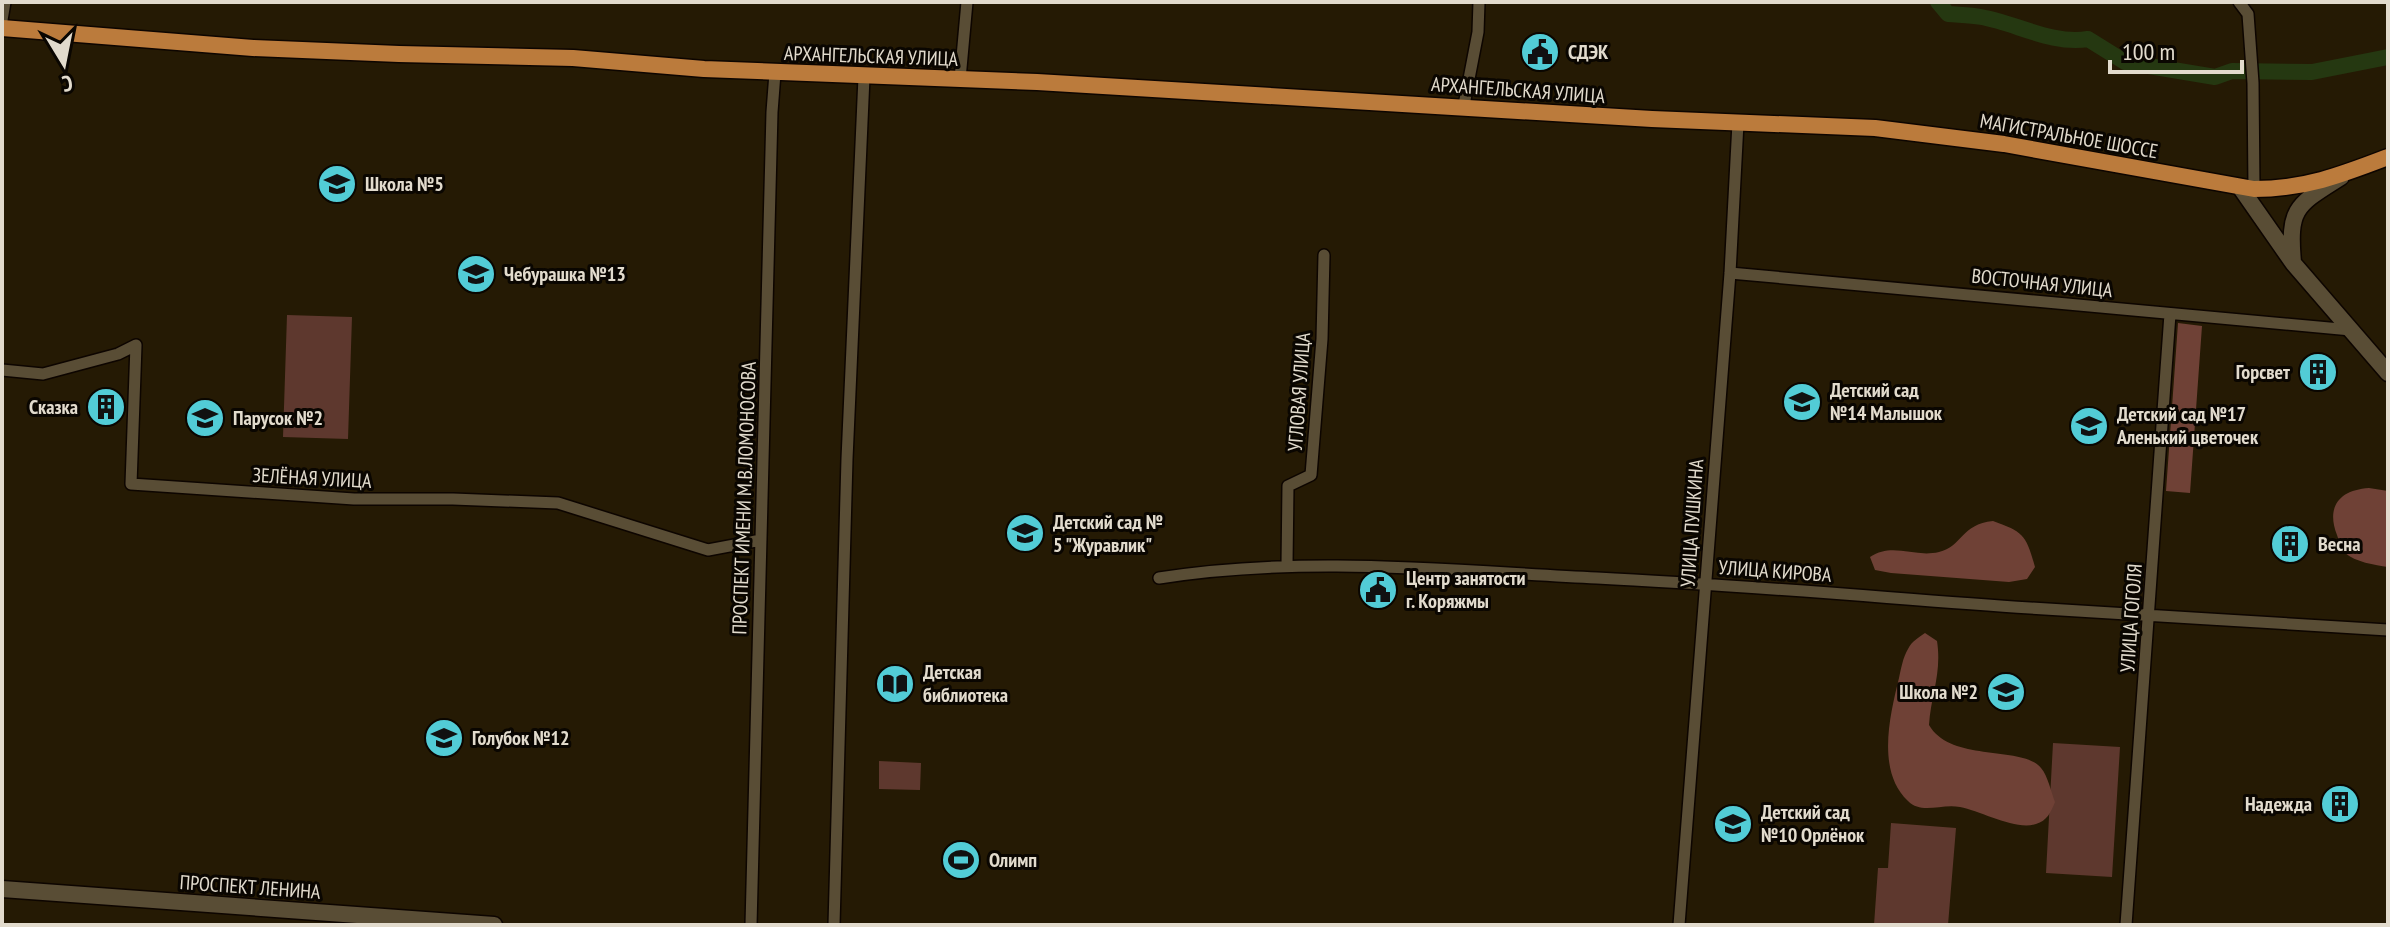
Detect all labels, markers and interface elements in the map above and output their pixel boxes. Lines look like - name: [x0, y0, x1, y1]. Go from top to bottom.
- north arrow: [24, 24, 104, 104]
- scale bar: [2110, 24, 2242, 74]
- public building icon: СДЭК: [1519, 31, 1561, 73]
- text: 100 m: [2122, 36, 2175, 67]
- place label: СДЭК: [1568, 39, 1609, 65]
- street label: АРХАНГЕЛЬСКАЯ УЛИЦА: [784, 40, 959, 72]
- text: С: [60, 69, 75, 98]
- street label: АРХАНГЕЛЬСКАЯ УЛИЦА: [1430, 71, 1606, 109]
- street label: МАГИСТРАЛЬНОЕ ШОССЕ: [1978, 108, 2160, 164]
- school or university icon: Школа №5: [316, 163, 358, 205]
- place label: Школа №5: [365, 171, 444, 197]
- school or university icon: Чебурашка №13: [455, 253, 497, 295]
- place label: Чебурашка №13: [504, 261, 626, 287]
- street label: ВОСТОЧНАЯ УЛИЦА: [1970, 263, 2114, 303]
- street label: УГЛОВАЯ УЛИЦА: [1282, 331, 1316, 452]
- building icon: Горсвет: [2297, 351, 2339, 393]
- place label: Горсвет: [2236, 359, 2290, 385]
- street label: ПРОСПЕКТ ИМЕНИ М.В.ЛОМОНОСОВА: [726, 361, 762, 635]
- place label: Детский сад №14 Малышок: [1830, 377, 1943, 426]
- school or university icon: Детский сад №14 Малышок: [1781, 381, 1823, 423]
- building icon: Сказка: [85, 386, 127, 428]
- place label: Сказка: [29, 394, 78, 420]
- school or university icon: Парусок №2: [184, 397, 226, 439]
- place label: Детский сад №17 Аленький цветочек: [2116, 401, 2259, 450]
- place label: Парусок №2: [233, 405, 323, 431]
- school or university icon: Детский сад №17 Аленький цветочек: [2068, 405, 2110, 447]
- street label: УЛИЦА ПУШКИНА: [1675, 458, 1709, 588]
- street label: ЗЕЛЁНАЯ УЛИЦА: [252, 462, 373, 494]
- place label: Детский сад № 5 "Журавлик": [1053, 509, 1163, 558]
- school or university icon: Детский сад № 5 "Журавлик": [1004, 512, 1046, 554]
- building icon: Весна: [2269, 523, 2311, 565]
- place label: Весна: [2318, 531, 2361, 557]
- street label: УЛИЦА КИРОВА: [1718, 554, 1833, 588]
- street label: УЛИЦА ГОГОЛЯ: [2114, 563, 2148, 673]
- place label: Центр занятости г. Коряжмы: [1406, 565, 1526, 614]
- public building icon: Центр занятости г. Коряжмы: [1357, 569, 1399, 611]
- place label: Детская библиотека: [923, 659, 1008, 708]
- library icon: Детская библиотека: [874, 663, 916, 705]
- school or university icon: Школа №2: [1985, 671, 2027, 713]
- place label: Школа №2: [1899, 679, 1978, 705]
- school or university icon: Голубок №12: [423, 717, 465, 759]
- place label: Голубок №12: [472, 725, 570, 751]
- building icon: Надежда: [2319, 783, 2361, 825]
- place label: Надежда: [2245, 791, 2312, 817]
- place label: Детский сад №10 Орлёнок: [1761, 799, 1865, 848]
- school or university icon: Детский сад №10 Орлёнок: [1712, 803, 1754, 845]
- sports icon: Олимп: [940, 839, 982, 881]
- place label: Олимп: [989, 847, 1037, 873]
- street label: ПРОСПЕКТ ЛЕНИНА: [179, 869, 322, 905]

